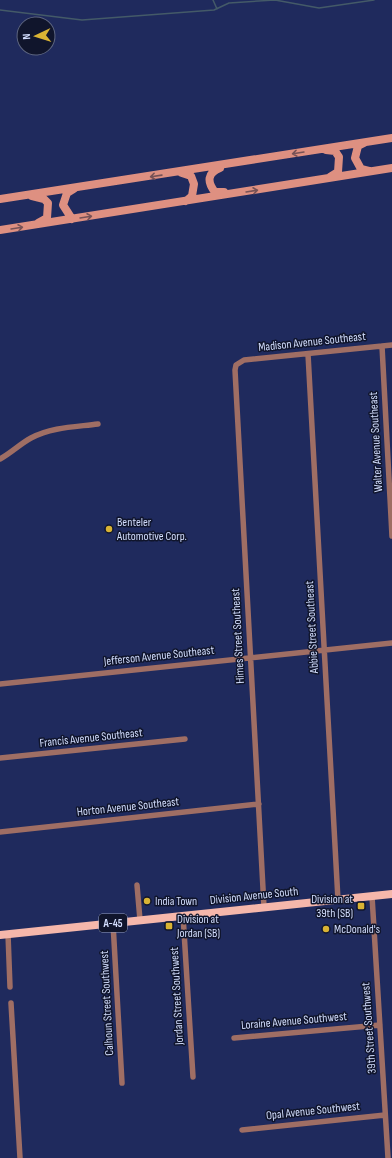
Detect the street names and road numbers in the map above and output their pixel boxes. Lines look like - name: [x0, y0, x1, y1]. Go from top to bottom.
- street label: Madison Avenue Southeast: [258, 329, 367, 355]
- street label: Walter Avenue Southeast: [366, 391, 386, 493]
- street label: Abbie Street Southeast: [302, 580, 322, 675]
- street label: Himes Street Southeast: [228, 588, 248, 684]
- street label: Jefferson Avenue Southeast: [102, 643, 215, 669]
- street label: Francis Avenue Southeast: [39, 725, 144, 751]
- street label: Horton Avenue Southeast: [76, 794, 180, 820]
- street label: Division Avenue South: [209, 884, 299, 908]
- road number: A-45: [99, 914, 127, 932]
- street label: Jordan Street Southwest: [167, 946, 187, 1046]
- street label: Calhoun Street Southwest: [97, 950, 117, 1056]
- street label: 39th Street Southwest: [358, 981, 380, 1074]
- street label: Loraine Avenue Southwest: [241, 1009, 348, 1033]
- street label: Opal Avenue Southwest: [265, 1099, 361, 1123]

